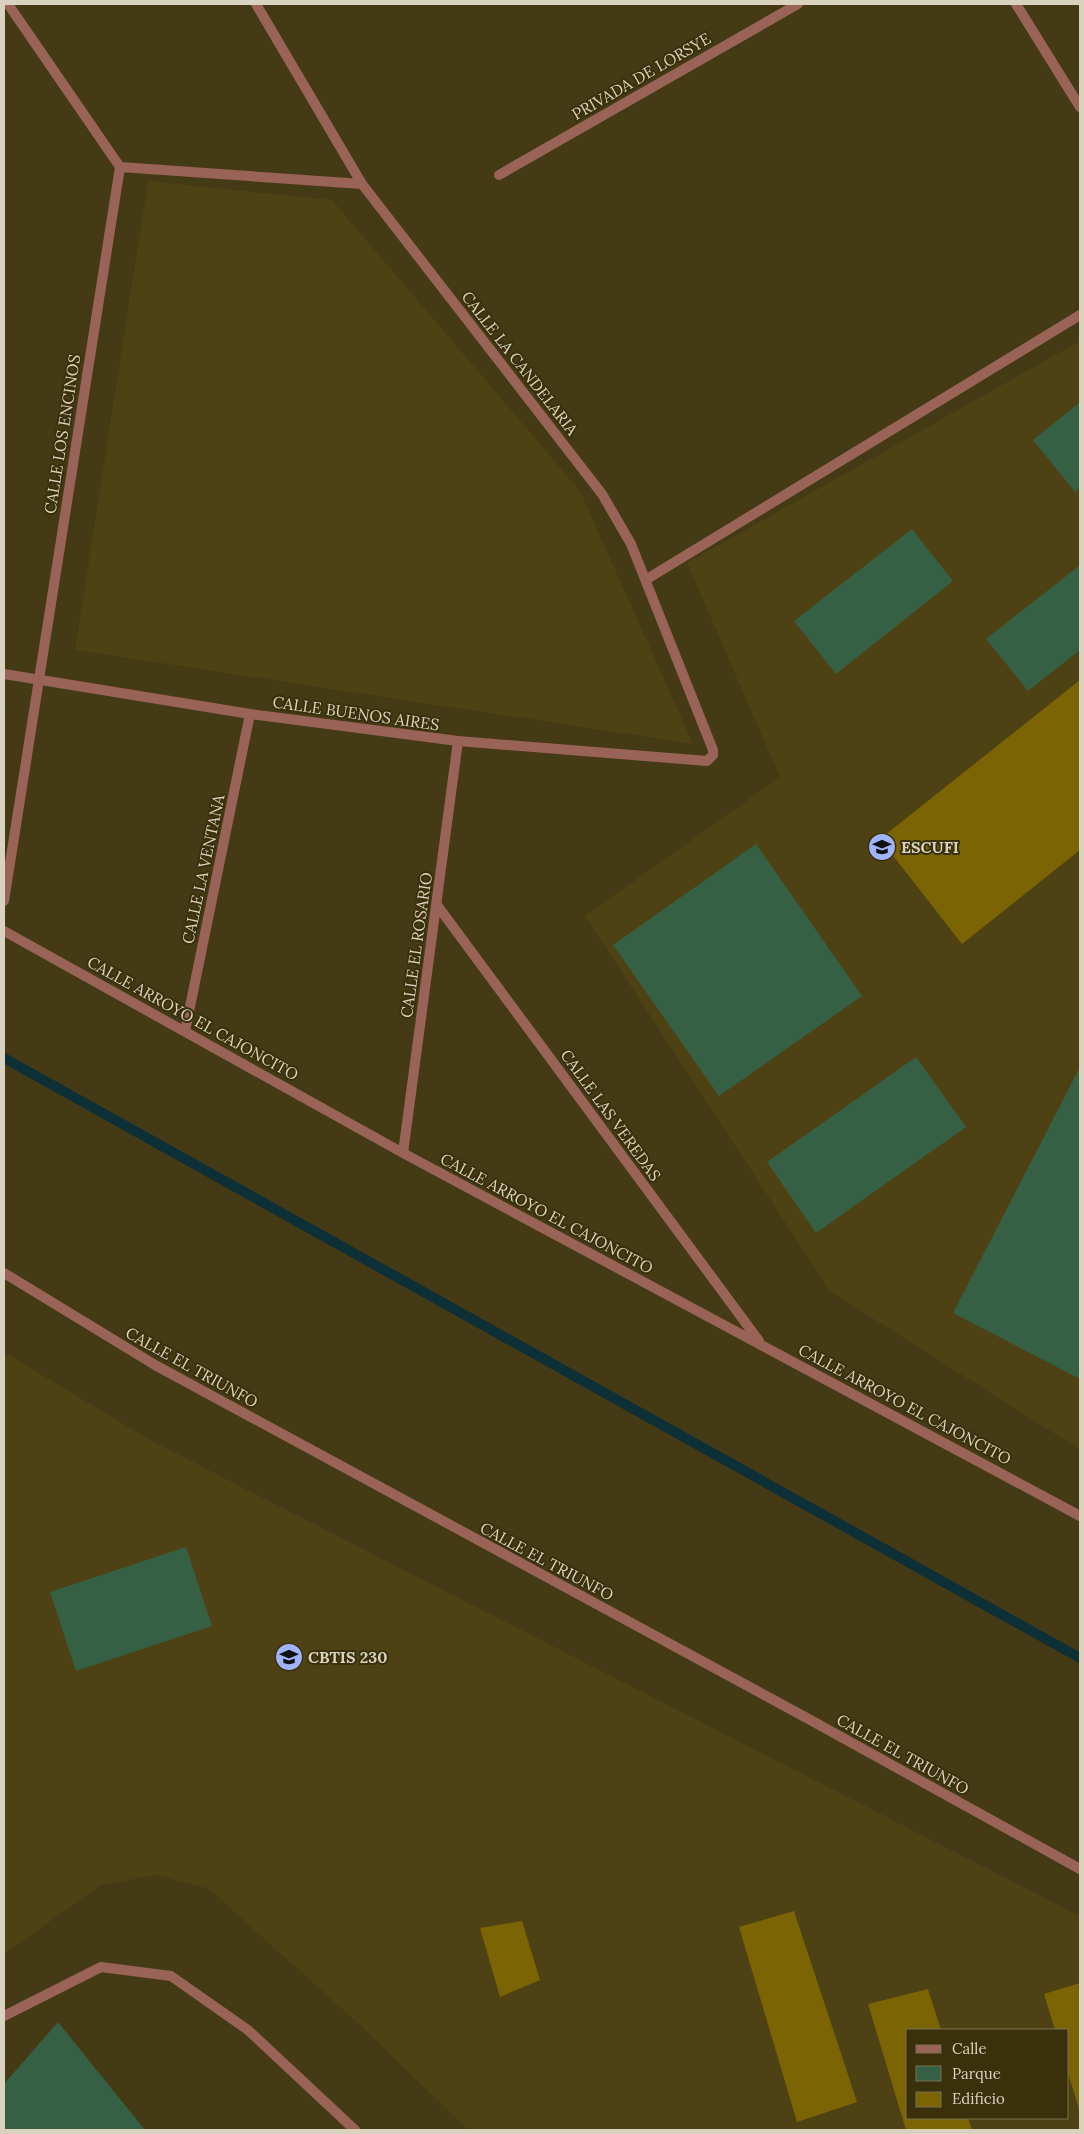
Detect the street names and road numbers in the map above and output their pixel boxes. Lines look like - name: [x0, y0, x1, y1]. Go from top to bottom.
- street label: PRIVADA DE LORSYE: [568, 28, 714, 124]
- street label: CALLE LA CANDELARIA: [458, 287, 583, 440]
- street label: CALLE LOS ENCINOS: [40, 353, 84, 515]
- street label: CALLE BUENOS AIRES: [271, 691, 441, 735]
- street label: CALLE LA VENTANA: [177, 792, 229, 945]
- street label: CALLE EL ROSARIO: [396, 871, 436, 1019]
- street label: CALLE ARROYO EL CAJONCITO: [84, 952, 302, 1084]
- street label: CALLE LAS VEREDAS: [557, 1045, 665, 1185]
- street label: CALLE ARROYO EL CAJONCITO: [437, 1148, 657, 1278]
- street label: CALLE EL TRIUNFO: [122, 1322, 262, 1412]
- street label: CALLE ARROYO EL CAJONCITO: [795, 1339, 1015, 1469]
- street label: CALLE EL TRIUNFO: [477, 1517, 617, 1605]
- street label: CALLE EL TRIUNFO: [833, 1709, 973, 1799]

